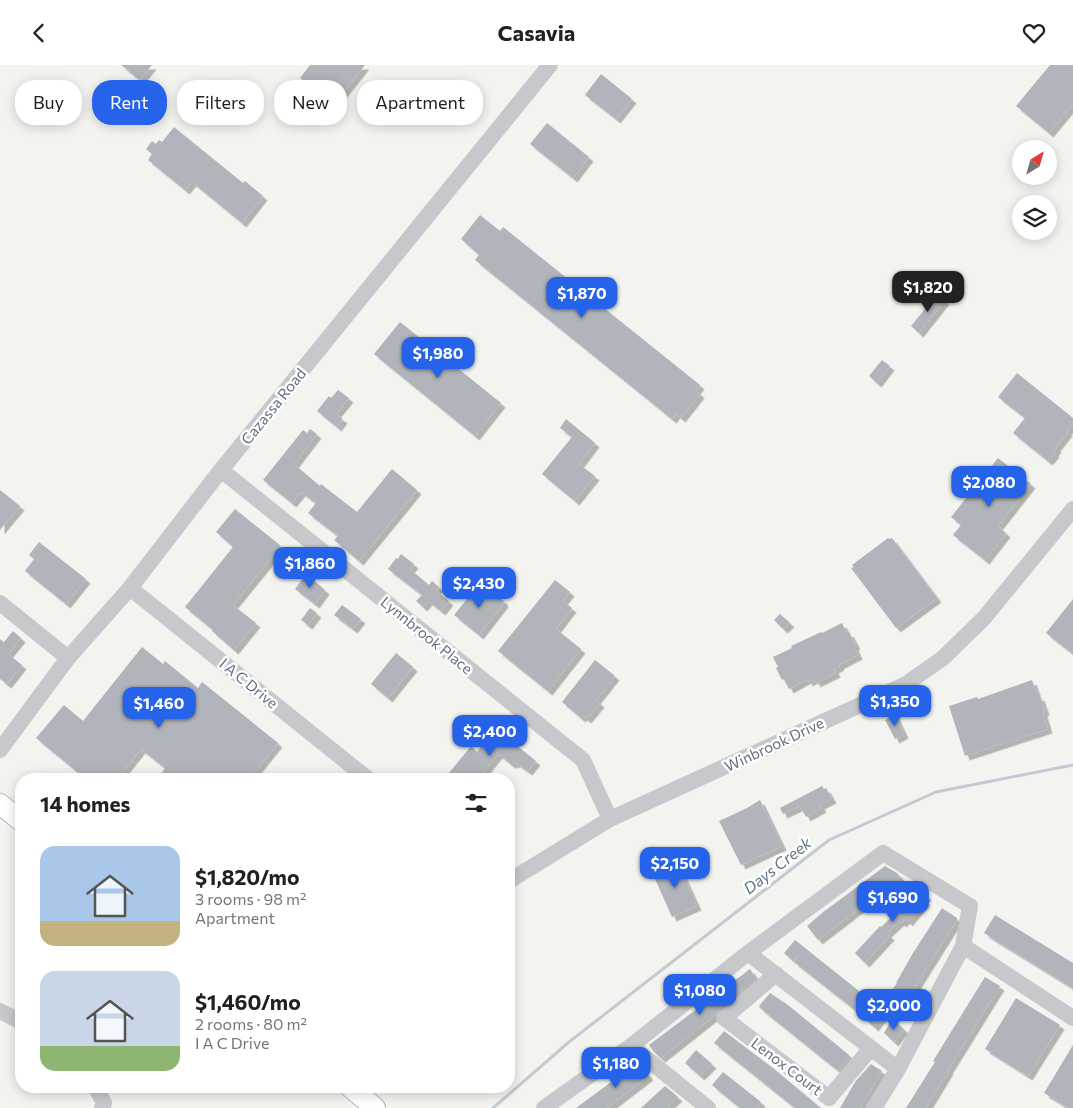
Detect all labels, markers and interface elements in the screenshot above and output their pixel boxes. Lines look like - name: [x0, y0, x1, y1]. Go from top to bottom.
- icon: back: [25, 19, 53, 47]
- text: Casavia: [498, 19, 575, 46]
- icon: heart: [1020, 19, 1048, 47]
- chip: Buy: [15, 80, 82, 125]
- chip: Rent: [92, 80, 167, 125]
- chip: Filters: [177, 80, 264, 125]
- chip: New: [274, 80, 347, 125]
- chip: Apartment: [357, 80, 483, 125]
- north arrow: [1012, 140, 1058, 185]
- map controls: [1012, 140, 1057, 240]
- button: layers: [1012, 195, 1057, 240]
- pin: $1,820: [887, 271, 969, 313]
- pin: $1,870: [541, 277, 623, 319]
- text: $1,820: [903, 277, 953, 296]
- text: $1,870: [557, 283, 607, 302]
- pin: $1,980: [397, 337, 479, 379]
- text: $1,980: [413, 343, 463, 362]
- street label: Cazassa Road: [237, 364, 309, 448]
- pin: $2,080: [948, 465, 1030, 508]
- text: $2,080: [962, 472, 1016, 491]
- pin: $1,860: [269, 547, 351, 589]
- text: $1,860: [285, 553, 335, 572]
- pin: $2,430: [438, 567, 520, 609]
- text: $2,430: [453, 573, 505, 592]
- street label: Lynnbrook Place: [377, 592, 477, 678]
- street label: I A C Drive: [216, 654, 282, 712]
- pin: $1,350: [854, 685, 936, 727]
- pin: $1,460: [118, 687, 200, 729]
- text: $1,350: [870, 691, 920, 710]
- text: $1,460: [134, 693, 184, 712]
- street label: Winbrook Drive: [721, 713, 827, 775]
- pin: $2,400: [449, 715, 531, 757]
- text: $2,400: [463, 721, 517, 740]
- icon: filters: [462, 789, 490, 817]
- text: 14 homes: [40, 791, 130, 816]
- water label: Days Creek: [739, 832, 815, 897]
- pin: $2,150: [634, 847, 716, 889]
- text: $2,150: [651, 853, 699, 872]
- text: $1,820/mo: [195, 864, 299, 889]
- icon: home: [80, 866, 140, 926]
- pin: $1,690: [852, 881, 934, 923]
- text: $1,690: [868, 887, 918, 906]
- text: 3 rooms · 98 m²: [195, 889, 306, 908]
- text: Apartment: [195, 908, 275, 927]
- pin: $1,080: [659, 973, 741, 1016]
- text: $1,080: [674, 980, 726, 999]
- text: $1,460/mo: [195, 989, 301, 1014]
- pin: $2,000: [853, 989, 935, 1031]
- icon: home: [80, 991, 140, 1051]
- text: $2,000: [867, 995, 921, 1014]
- text: 2 rooms · 80 m²: [195, 1014, 307, 1033]
- text: I A C Drive: [195, 1033, 269, 1052]
- street label: Lenox Court: [748, 1033, 826, 1099]
- pin: $1,180: [575, 1047, 657, 1089]
- text: $1,180: [592, 1053, 640, 1072]

